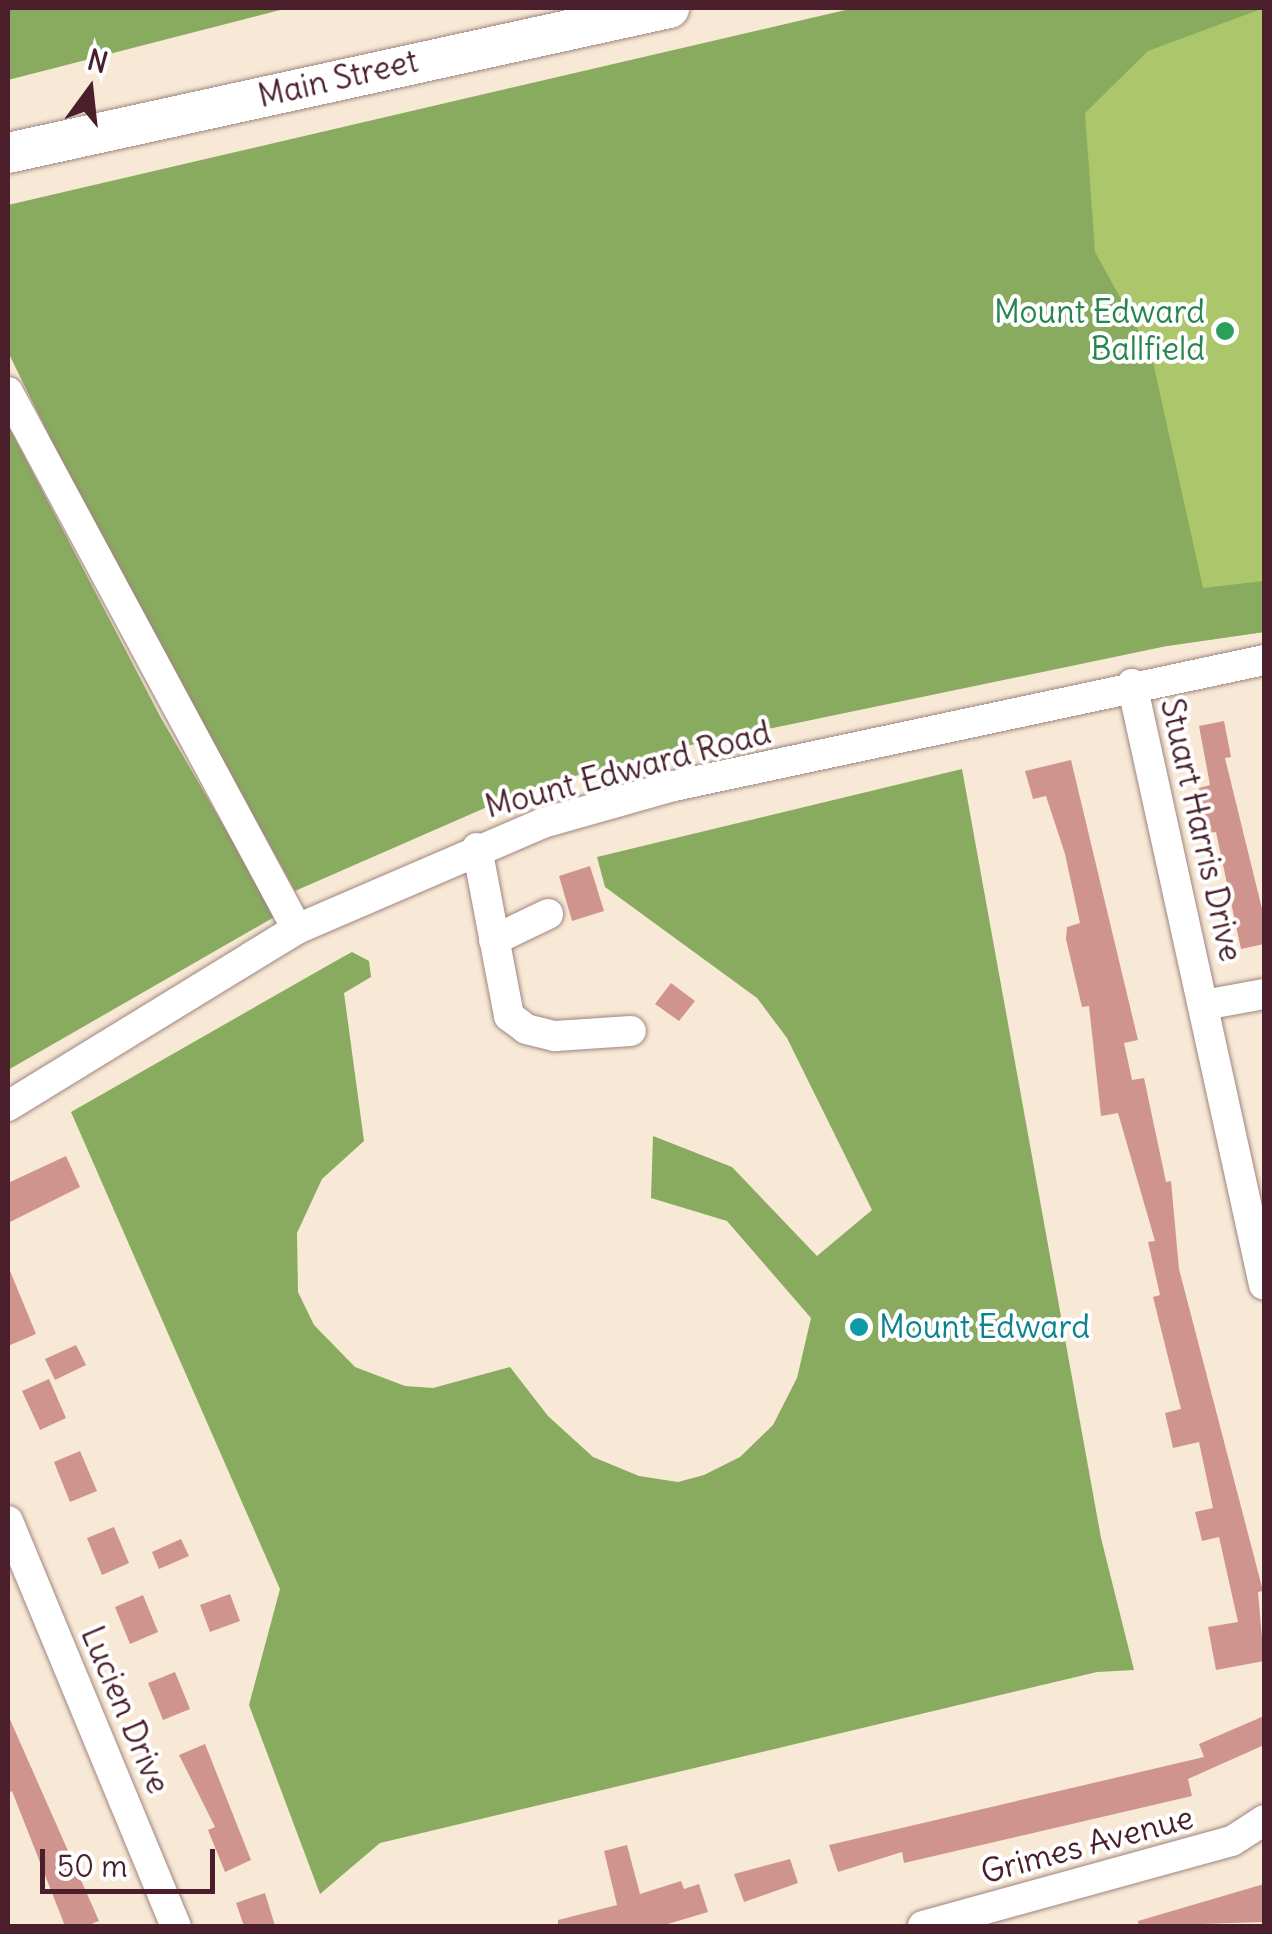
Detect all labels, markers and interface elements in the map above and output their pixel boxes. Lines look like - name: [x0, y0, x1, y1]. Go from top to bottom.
- north arrow: [40, 40, 140, 140]
- text: N: [84, 41, 112, 81]
- street label: Main Street: [254, 42, 422, 116]
- place label: Mount Edward Ballfield: [994, 294, 1205, 369]
- marker: Mount Edward Ballfield: [1214, 320, 1236, 342]
- street label: Stuart Harris Drive: [1152, 695, 1250, 965]
- street label: Mount Edward Road: [481, 713, 775, 827]
- place label: Mount Edward: [879, 1308, 1090, 1346]
- marker: Mount Edward: [848, 1316, 870, 1338]
- street label: Lucien Drive: [73, 1621, 177, 1799]
- street label: Grimes Avenue: [977, 1798, 1197, 1892]
- scale bar: [45, 1829, 220, 1891]
- text: 50 m: [57, 1847, 127, 1885]

